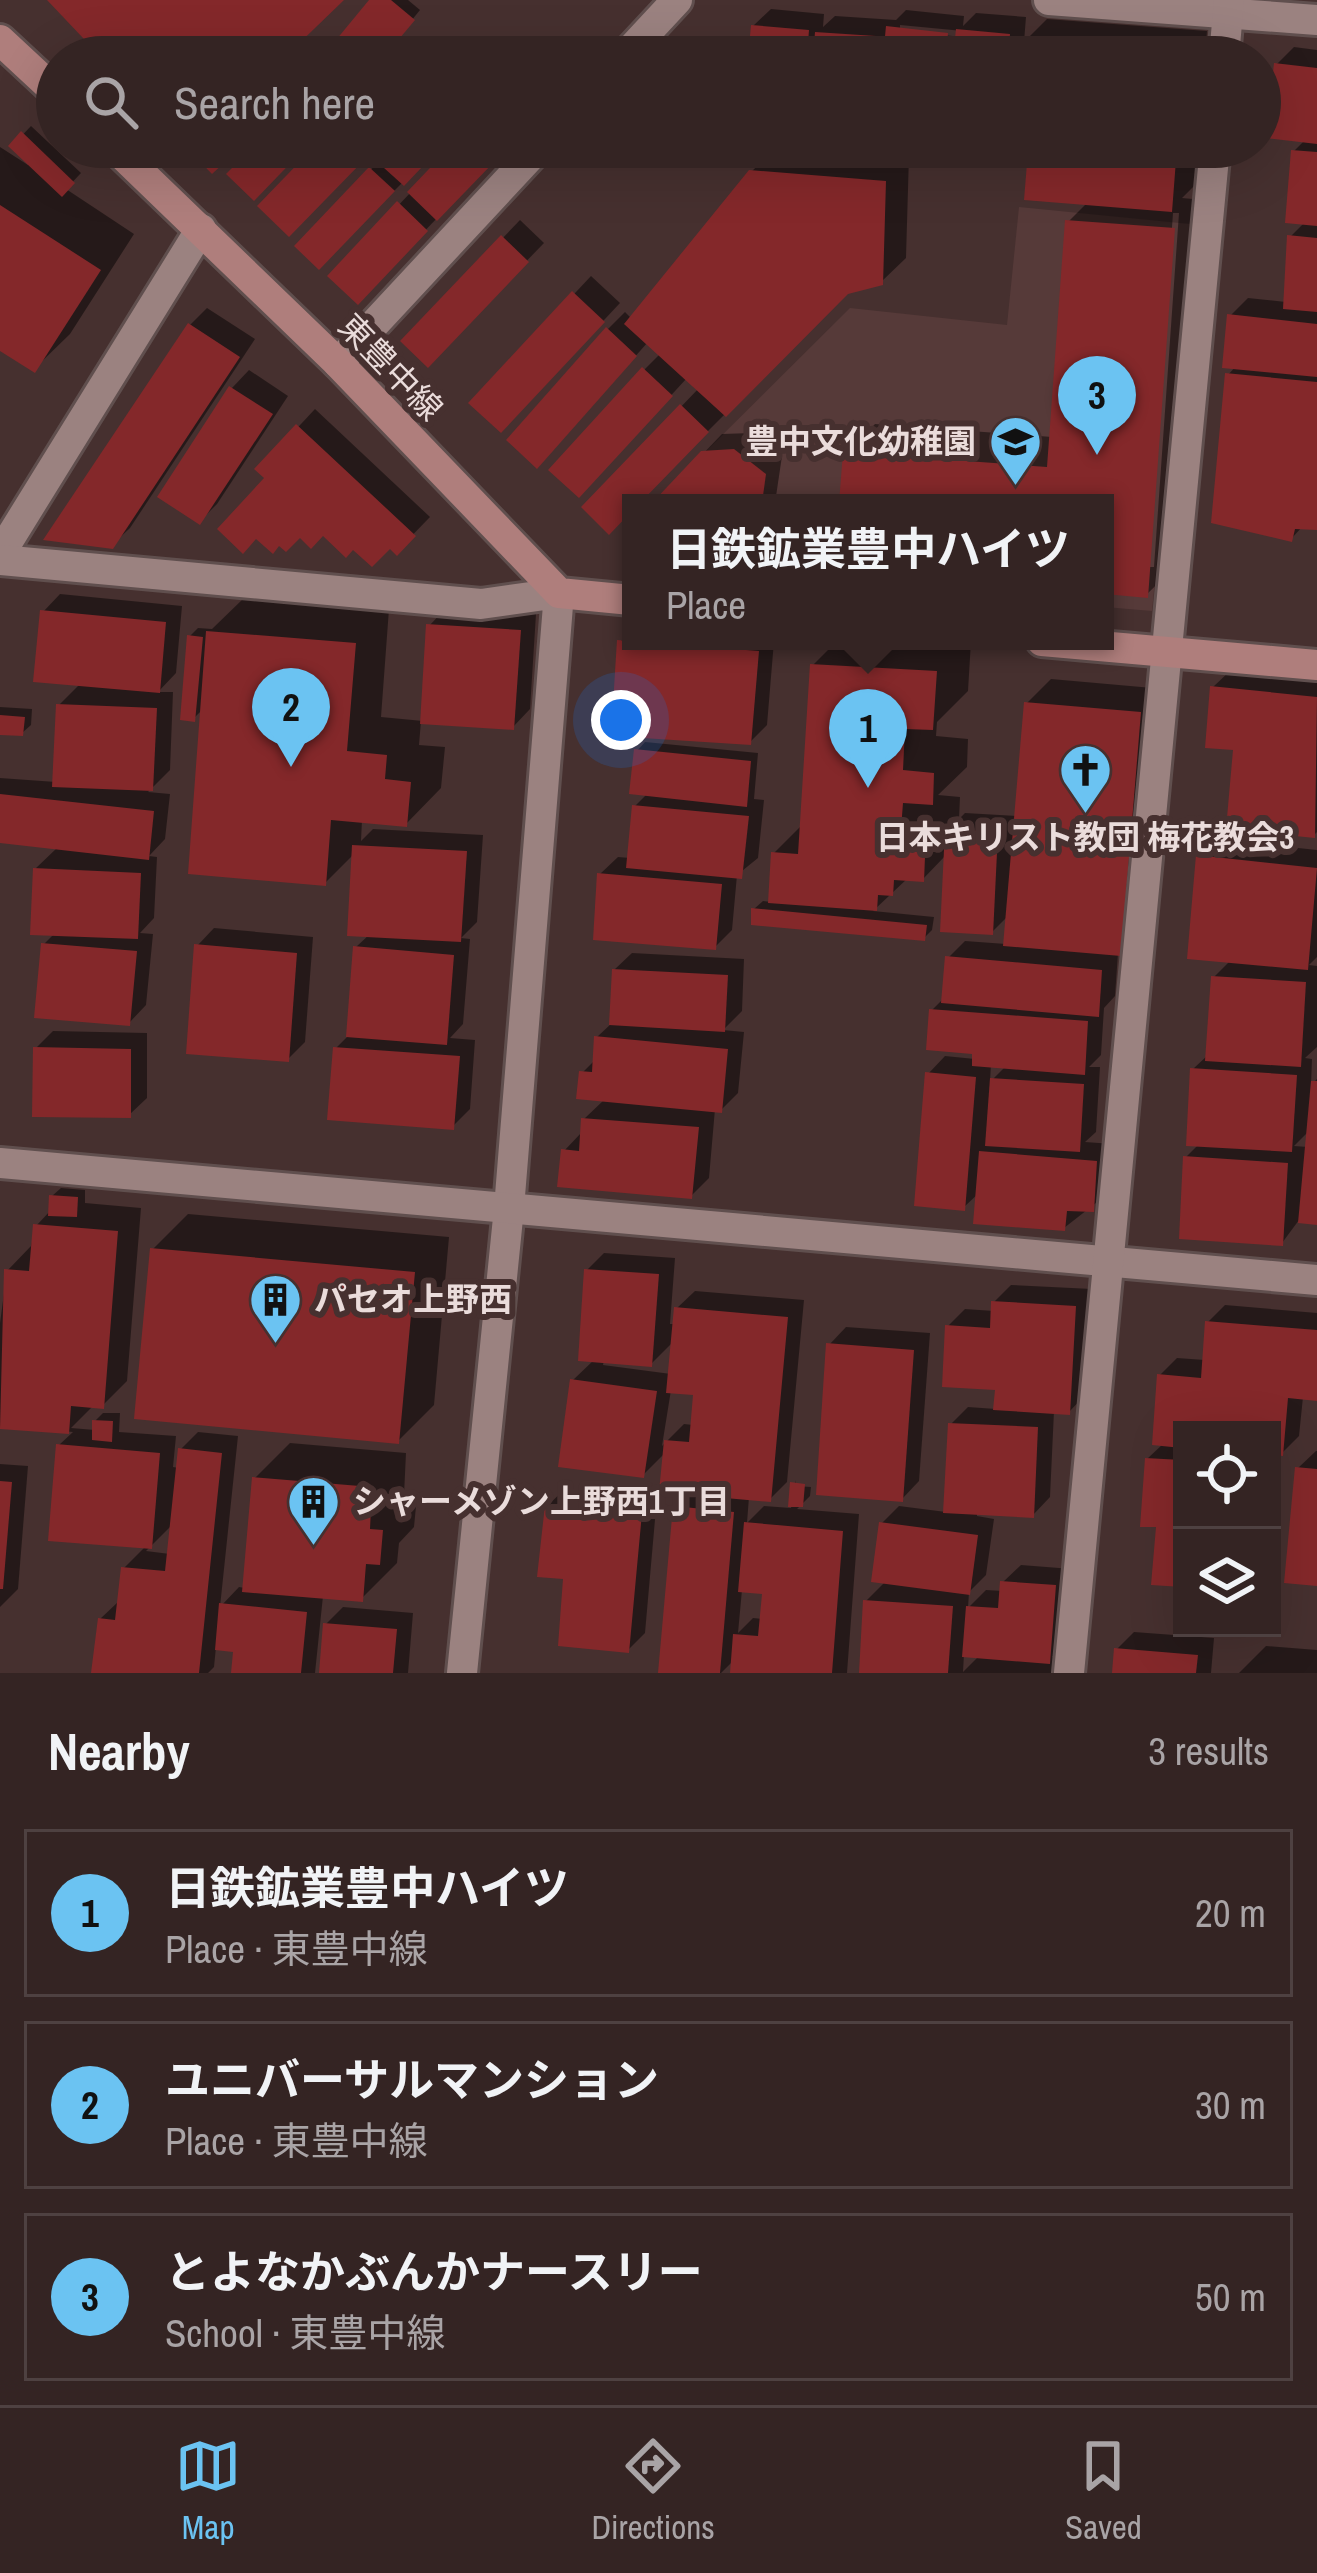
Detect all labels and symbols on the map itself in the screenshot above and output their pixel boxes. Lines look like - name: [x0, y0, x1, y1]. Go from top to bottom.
- street label: 東豊中線: [329, 304, 453, 430]
- pin: 3: [1058, 356, 1136, 455]
- school or university icon: 豊中文化幼稚園: [987, 413, 1043, 487]
- place label: 豊中文化幼稚園: [745, 419, 976, 463]
- pin: 2: [252, 668, 330, 767]
- pin: 1: [829, 689, 907, 788]
- your location: [591, 690, 651, 750]
- church icon: 日本キリスト教団 梅花教会3: [1057, 742, 1113, 816]
- place label: 日本キリスト教団 梅花教会3: [876, 815, 1294, 859]
- building icon: パセオ上野西: [247, 1271, 303, 1345]
- place label: パセオ上野西: [314, 1277, 512, 1321]
- building icon: シャーメゾン上野西1丁目: [286, 1473, 342, 1547]
- place label: シャーメゾン上野西1丁目: [353, 1479, 730, 1523]

